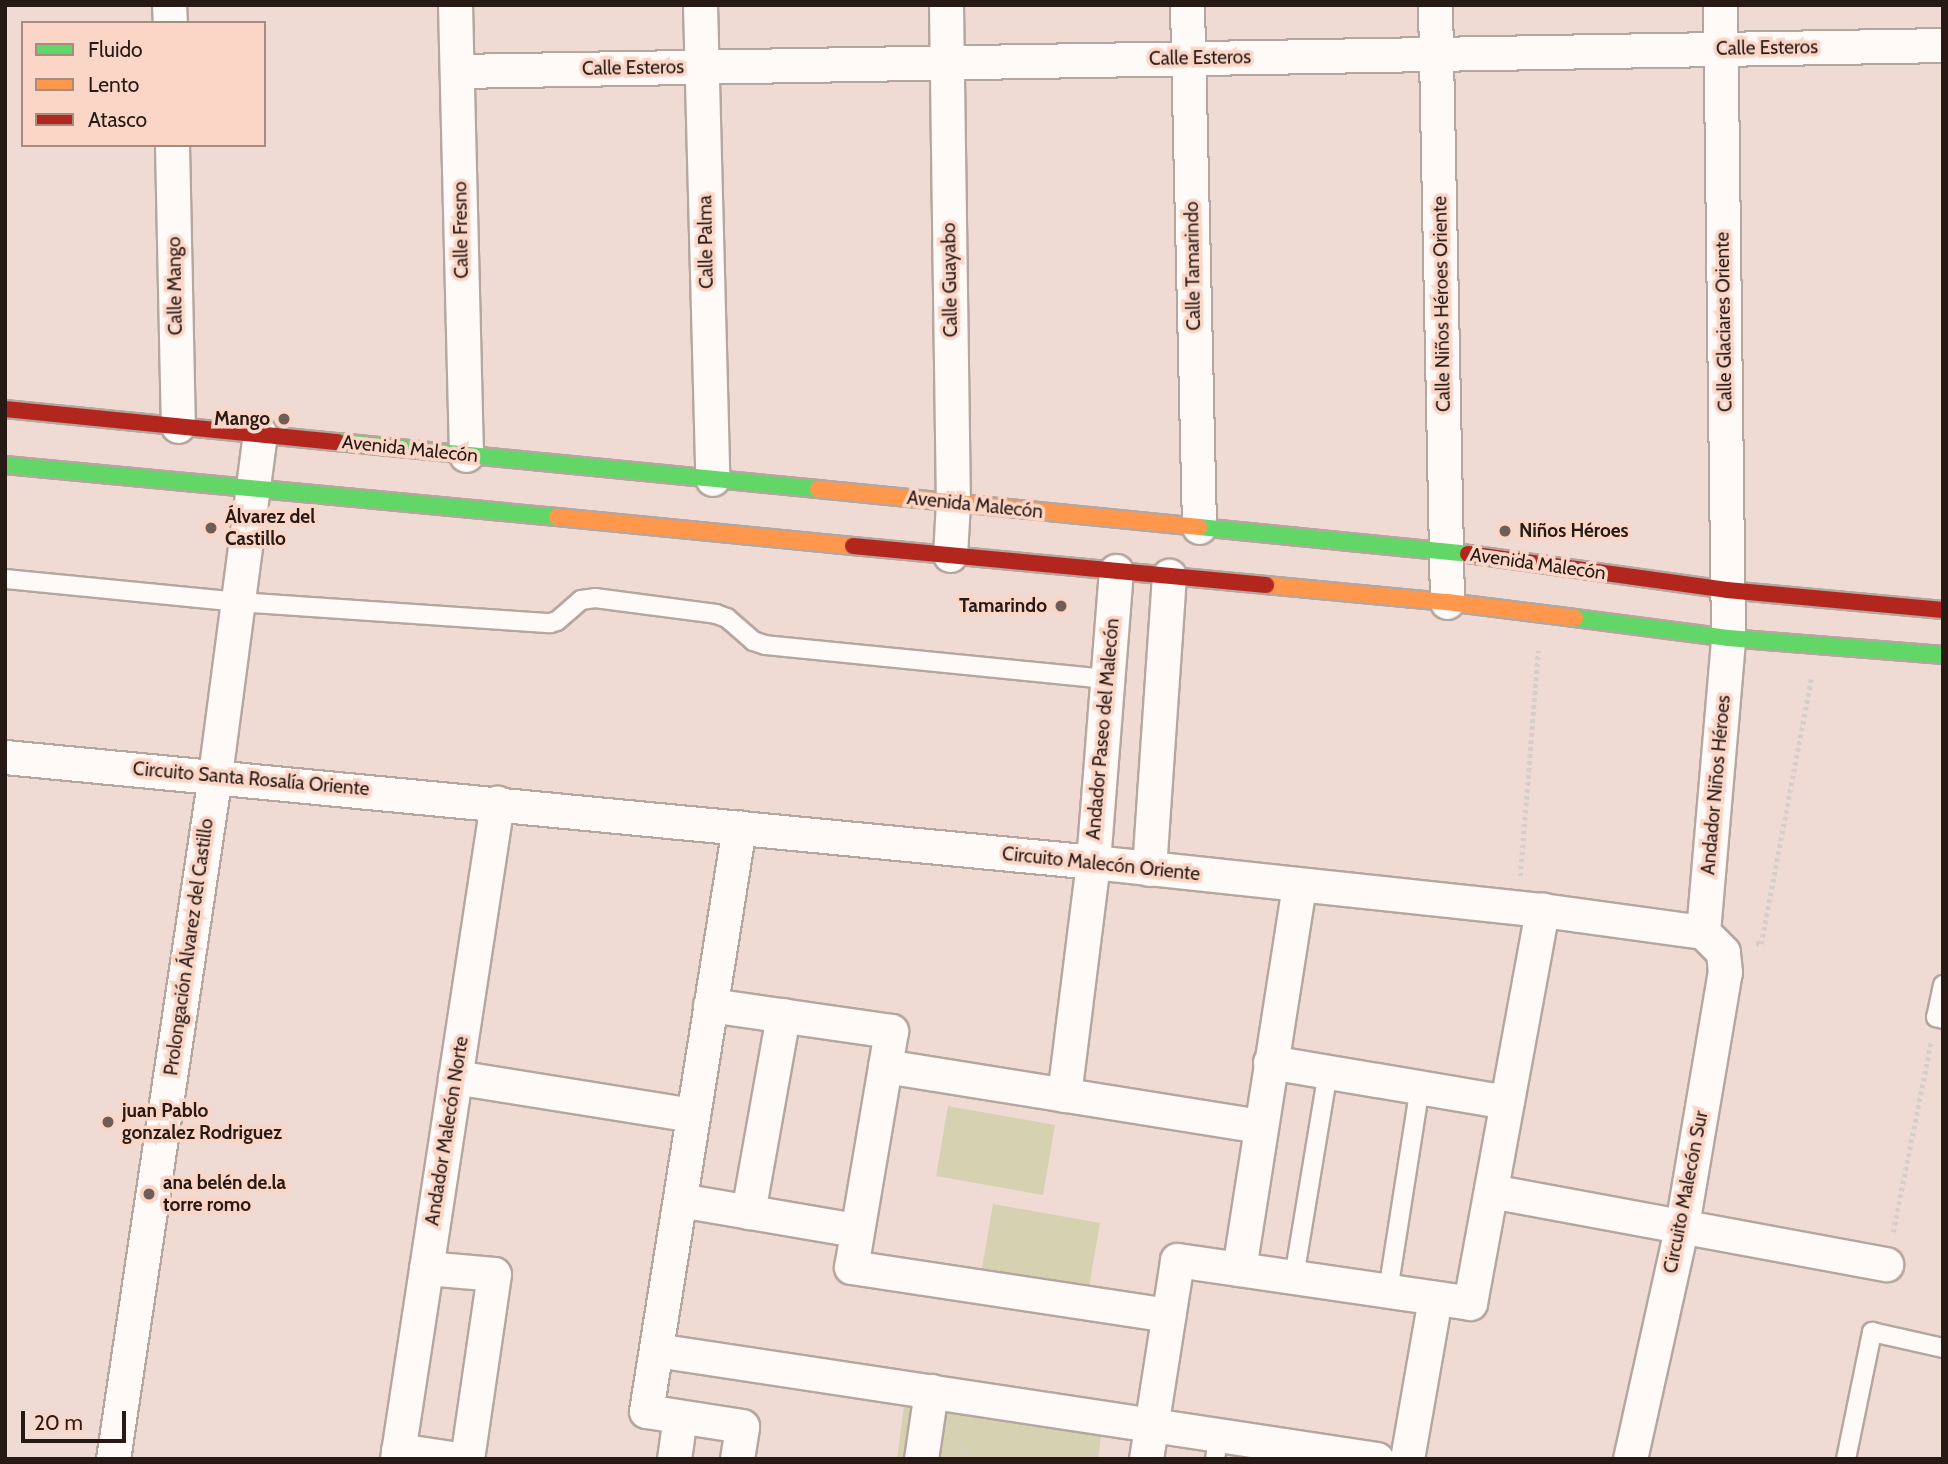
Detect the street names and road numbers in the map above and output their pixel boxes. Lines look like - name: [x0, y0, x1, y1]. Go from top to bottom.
- street label: Calle Esteros: [1716, 36, 1818, 60]
- street label: Calle Esteros: [1149, 46, 1251, 70]
- street label: Calle Esteros: [582, 56, 684, 80]
- street label: Calle Fresno: [449, 181, 473, 279]
- street label: Calle Palma: [694, 195, 718, 289]
- street label: Calle Niños Héroes Oriente: [1429, 196, 1455, 412]
- street label: Calle Tamarindo: [1180, 201, 1206, 331]
- street label: Calle Guayabo: [938, 222, 962, 338]
- street label: Calle Glaciares Oriente: [1711, 232, 1737, 412]
- street label: Calle Mango: [163, 236, 187, 336]
- street label: Avenida Malecón: [341, 431, 479, 467]
- street label: Avenida Malecón: [906, 487, 1044, 523]
- street label: Avenida Malecón: [1469, 543, 1607, 585]
- street label: Andador Paseo del Malecón: [1082, 617, 1124, 841]
- street label: Andador Niños Héroes: [1697, 694, 1735, 876]
- street label: Circuito Santa Rosalía Oriente: [132, 757, 370, 801]
- street label: Prolongación Álvarez del Castillo: [160, 817, 218, 1077]
- street label: Circuito Malecón Oriente: [1001, 842, 1201, 886]
- street label: Andador Malecón Norte: [421, 1035, 473, 1227]
- street label: Circuito Malecón Sur: [1659, 1109, 1713, 1275]

